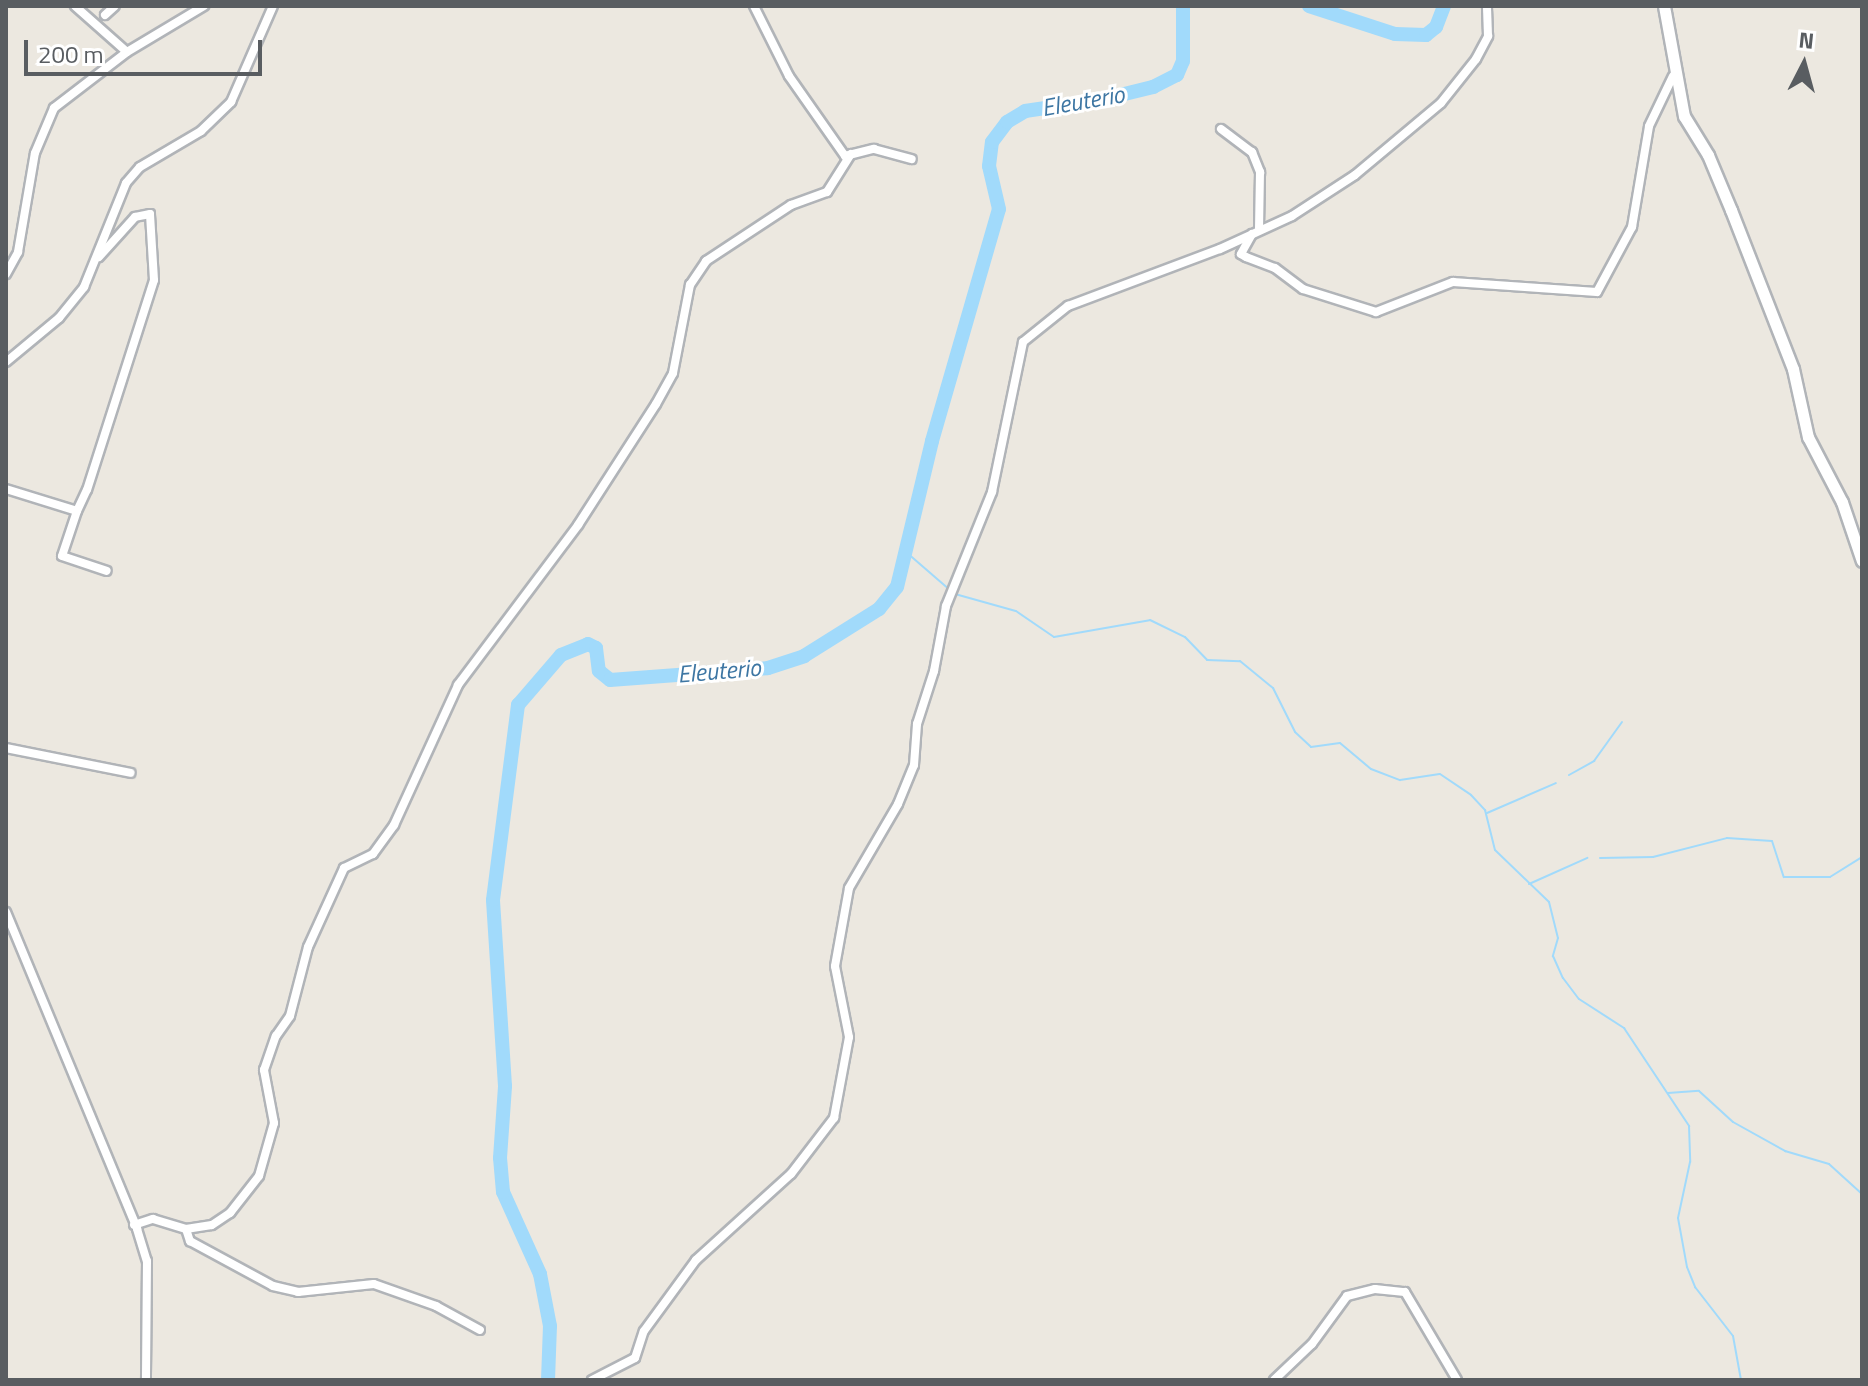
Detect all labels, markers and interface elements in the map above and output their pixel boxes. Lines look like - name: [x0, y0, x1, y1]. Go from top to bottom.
- text: N: [1797, 22, 1816, 58]
- scale bar: [28, 24, 266, 74]
- north arrow: [1764, 24, 1844, 104]
- text: 200 m: [38, 36, 104, 72]
- water label: Eleuterio: [1039, 80, 1127, 122]
- water label: Eleuterio: [676, 653, 762, 689]

